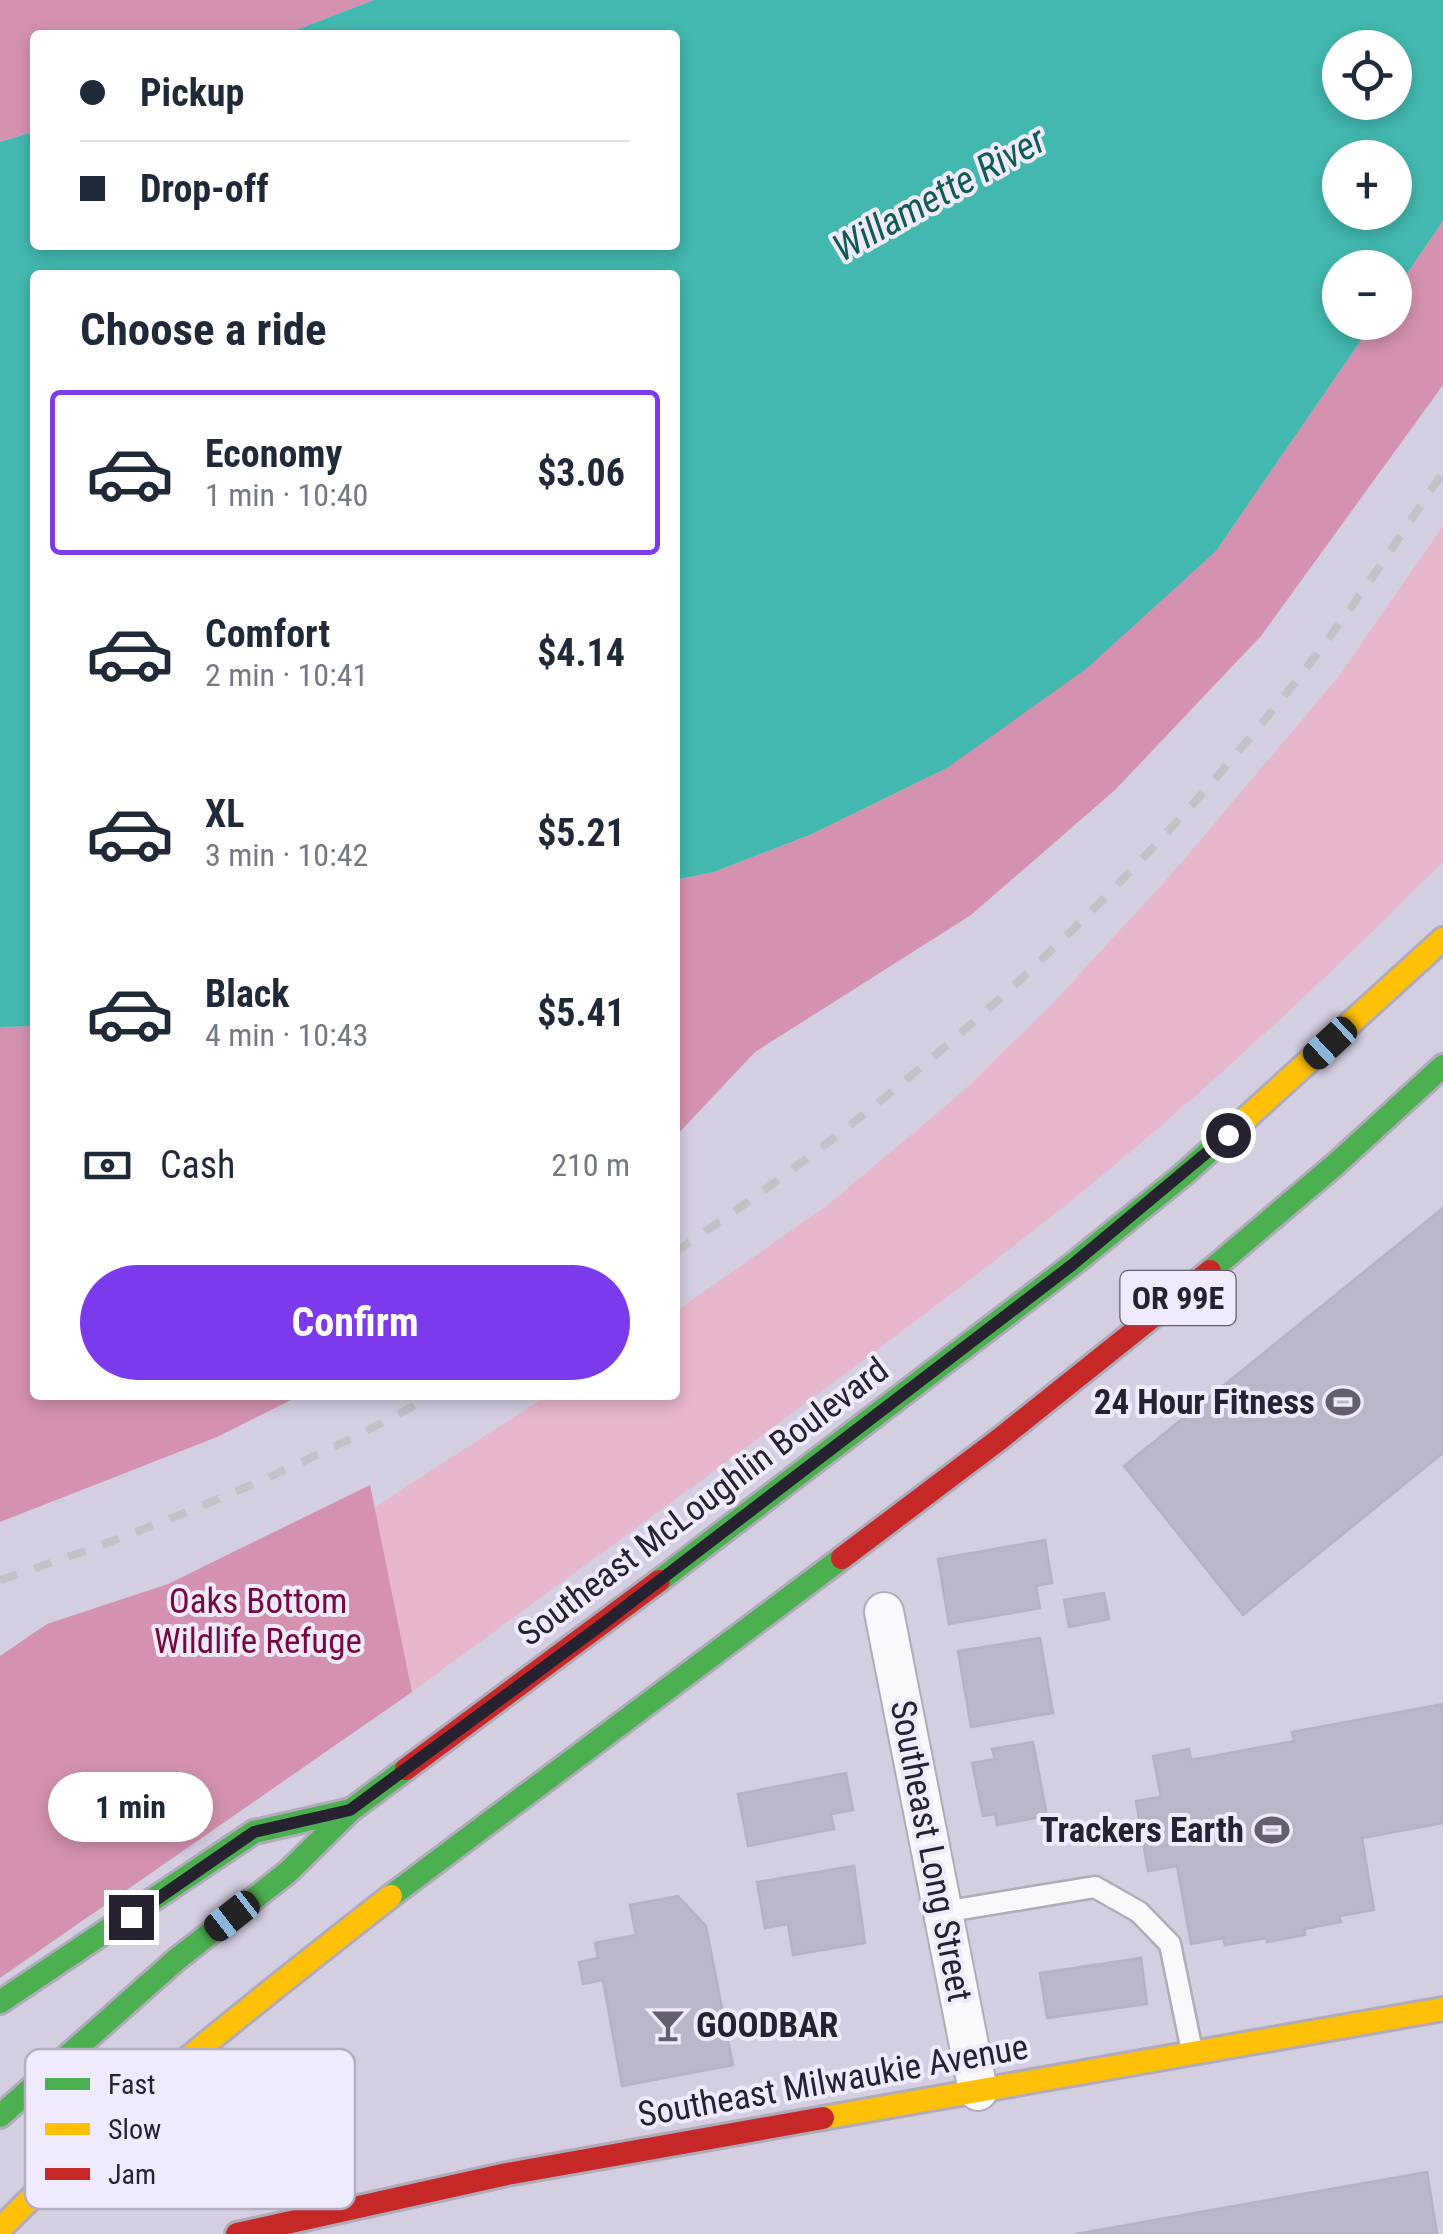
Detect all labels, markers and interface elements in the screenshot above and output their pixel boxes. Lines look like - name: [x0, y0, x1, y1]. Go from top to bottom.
- map controls: [1322, 30, 1412, 340]
- button: locate: [1322, 30, 1412, 120]
- text: Pickup: [140, 71, 244, 115]
- water label: Willamette River: [825, 117, 1054, 270]
- button: +: [1322, 140, 1412, 230]
- text: Drop-off: [140, 167, 269, 211]
- button: −: [1322, 250, 1412, 340]
- text: Choose a ride: [80, 303, 327, 356]
- icon: car: [85, 428, 175, 518]
- text: Economy: [205, 432, 342, 476]
- text: $3.06: [537, 451, 625, 495]
- text: 1 min · 10:40: [205, 476, 368, 514]
- icon: car: [85, 608, 175, 698]
- text: Comfort: [205, 612, 330, 656]
- text: $4.14: [537, 631, 625, 675]
- text: 2 min · 10:41: [205, 656, 368, 694]
- icon: car: [85, 788, 175, 878]
- text: XL: [205, 792, 244, 836]
- text: $5.21: [537, 811, 625, 855]
- text: 3 min · 10:42: [205, 836, 368, 874]
- icon: car: [85, 968, 175, 1058]
- text: Black: [205, 972, 289, 1016]
- text: $5.41: [537, 991, 625, 1035]
- car: [1298, 1012, 1362, 1074]
- text: 4 min · 10:43: [205, 1016, 368, 1054]
- route start: [1206, 1113, 1251, 1158]
- icon: cash: [80, 1138, 135, 1193]
- text: Cash: [160, 1143, 235, 1187]
- text: 210 m: [551, 1146, 630, 1184]
- button: Confirm: [80, 1265, 630, 1380]
- road number: OR 99E: [1120, 1271, 1236, 1325]
- street label: Southeast McLoughlin Boulevard: [510, 1349, 896, 1655]
- place label: 24 Hour Fitness: [1094, 1382, 1315, 1423]
- sports icon: 24 Hour Fitness: [1324, 1383, 1362, 1421]
- park label: Oaks Bottom Wildlife Refuge: [154, 1581, 362, 1662]
- street label: Southeast Long Street: [882, 1697, 980, 2005]
- callout: 1 min: [48, 1772, 214, 1842]
- text: 1 min: [95, 1788, 166, 1826]
- place label: Trackers Earth: [1040, 1810, 1244, 1851]
- sports icon: Trackers Earth: [1253, 1811, 1291, 1849]
- car: [199, 1886, 265, 1946]
- route end: [109, 1895, 154, 1940]
- place label: GOODBAR: [696, 2005, 838, 2046]
- bar icon: GOODBAR: [649, 2006, 687, 2044]
- street label: Southeast Milwaukie Avenue: [635, 2026, 1031, 2136]
- legend: [25, 2049, 355, 2209]
- text: Fast: [108, 2068, 155, 2101]
- text: Slow: [108, 2113, 161, 2146]
- text: Jam: [108, 2158, 156, 2191]

